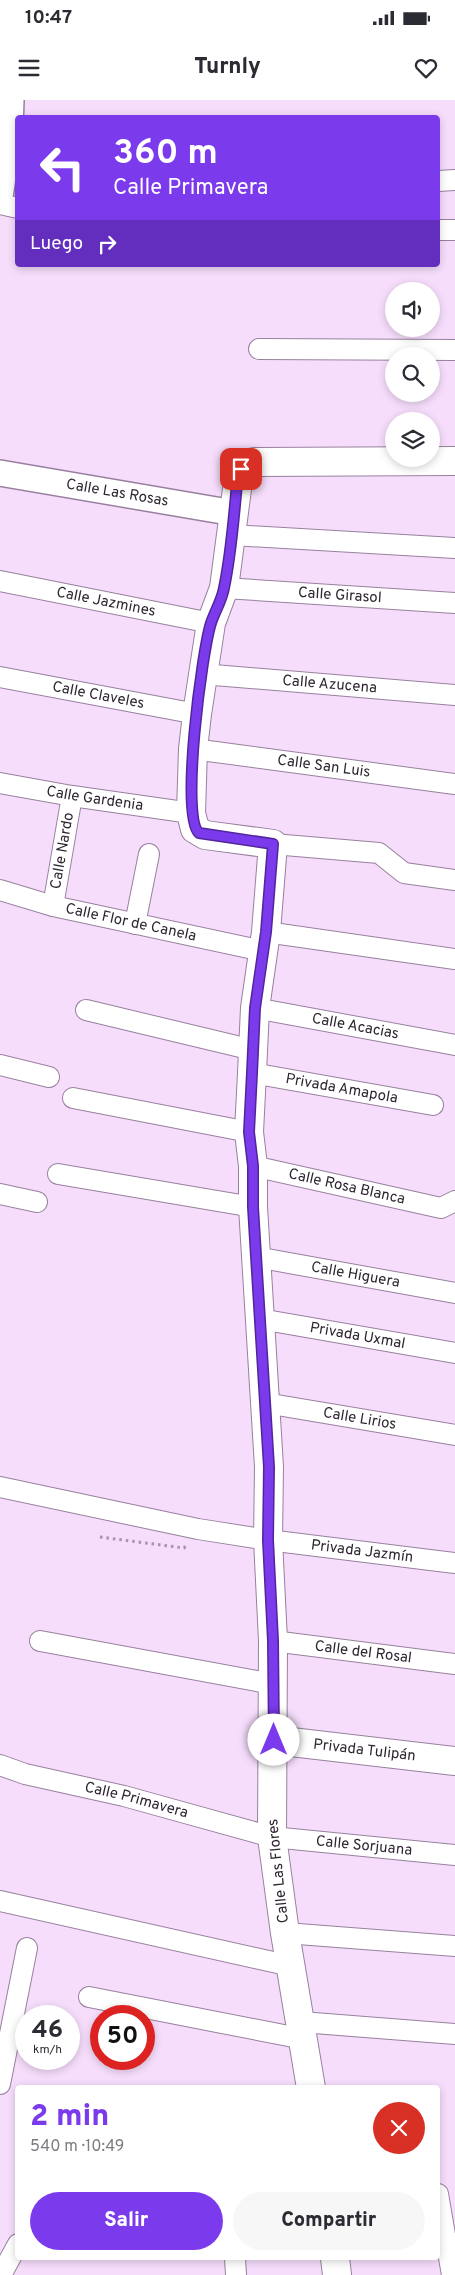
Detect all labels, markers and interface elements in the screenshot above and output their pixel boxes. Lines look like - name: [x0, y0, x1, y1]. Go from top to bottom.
- text: 10:47: [25, 6, 72, 30]
- icon: menu: [15, 54, 43, 82]
- text: Turnly: [194, 54, 261, 81]
- icon: heart: [412, 54, 440, 82]
- text: 360 m: [113, 132, 218, 176]
- icon: left: [30, 135, 95, 200]
- text: Calle Primavera: [113, 175, 268, 202]
- icon: right: [93, 230, 121, 258]
- text: Luego: [30, 232, 83, 256]
- map controls: [385, 282, 440, 467]
- button: sound: [385, 282, 440, 337]
- button: search: [385, 347, 440, 402]
- button: layers: [385, 412, 440, 467]
- pin: [220, 448, 262, 490]
- icon: arrive: [227, 455, 255, 483]
- street label: Calle Las Rosas: [65, 475, 170, 511]
- street label: Calle Jazmines: [55, 583, 157, 621]
- street label: Calle Girasol: [297, 583, 382, 608]
- street label: Calle Azucena: [281, 671, 378, 698]
- street label: Calle Claveles: [51, 678, 146, 713]
- street label: Calle San Luis: [276, 751, 372, 782]
- street label: Calle Gardenia: [45, 782, 144, 816]
- street label: Calle Nardo: [47, 811, 79, 891]
- street label: Calle Flor de Canela: [64, 899, 198, 946]
- street label: Calle Acacias: [310, 1009, 400, 1044]
- street label: Privada Amapola: [284, 1070, 399, 1108]
- street label: Calle Rosa Blanca: [287, 1165, 407, 1209]
- street label: Calle Higuera: [309, 1258, 401, 1292]
- street label: Privada Uxmal: [308, 1318, 407, 1354]
- street label: Calle Lirios: [322, 1403, 398, 1434]
- street label: Privada Jazmín: [310, 1536, 414, 1567]
- street label: Calle del Rosal: [314, 1637, 413, 1668]
- position arrow: [247, 1713, 299, 1765]
- street label: Privada Tulipán: [312, 1735, 417, 1766]
- street label: Calle Primavera: [83, 1778, 190, 1823]
- street label: Calle Las Flores: [264, 1818, 294, 1924]
- street label: Calle Sorjuana: [315, 1832, 413, 1860]
- speed limit sign: 50: [90, 2005, 155, 2070]
- text: 46: [32, 2015, 63, 2047]
- text: km/h: [33, 2042, 62, 2058]
- text: 2 min: [30, 2099, 109, 2136]
- button: close: [373, 2102, 425, 2154]
- text: 540 m · 10:49: [30, 2137, 124, 2157]
- button: Salir: [30, 2192, 223, 2250]
- button: Compartir: [233, 2192, 425, 2250]

